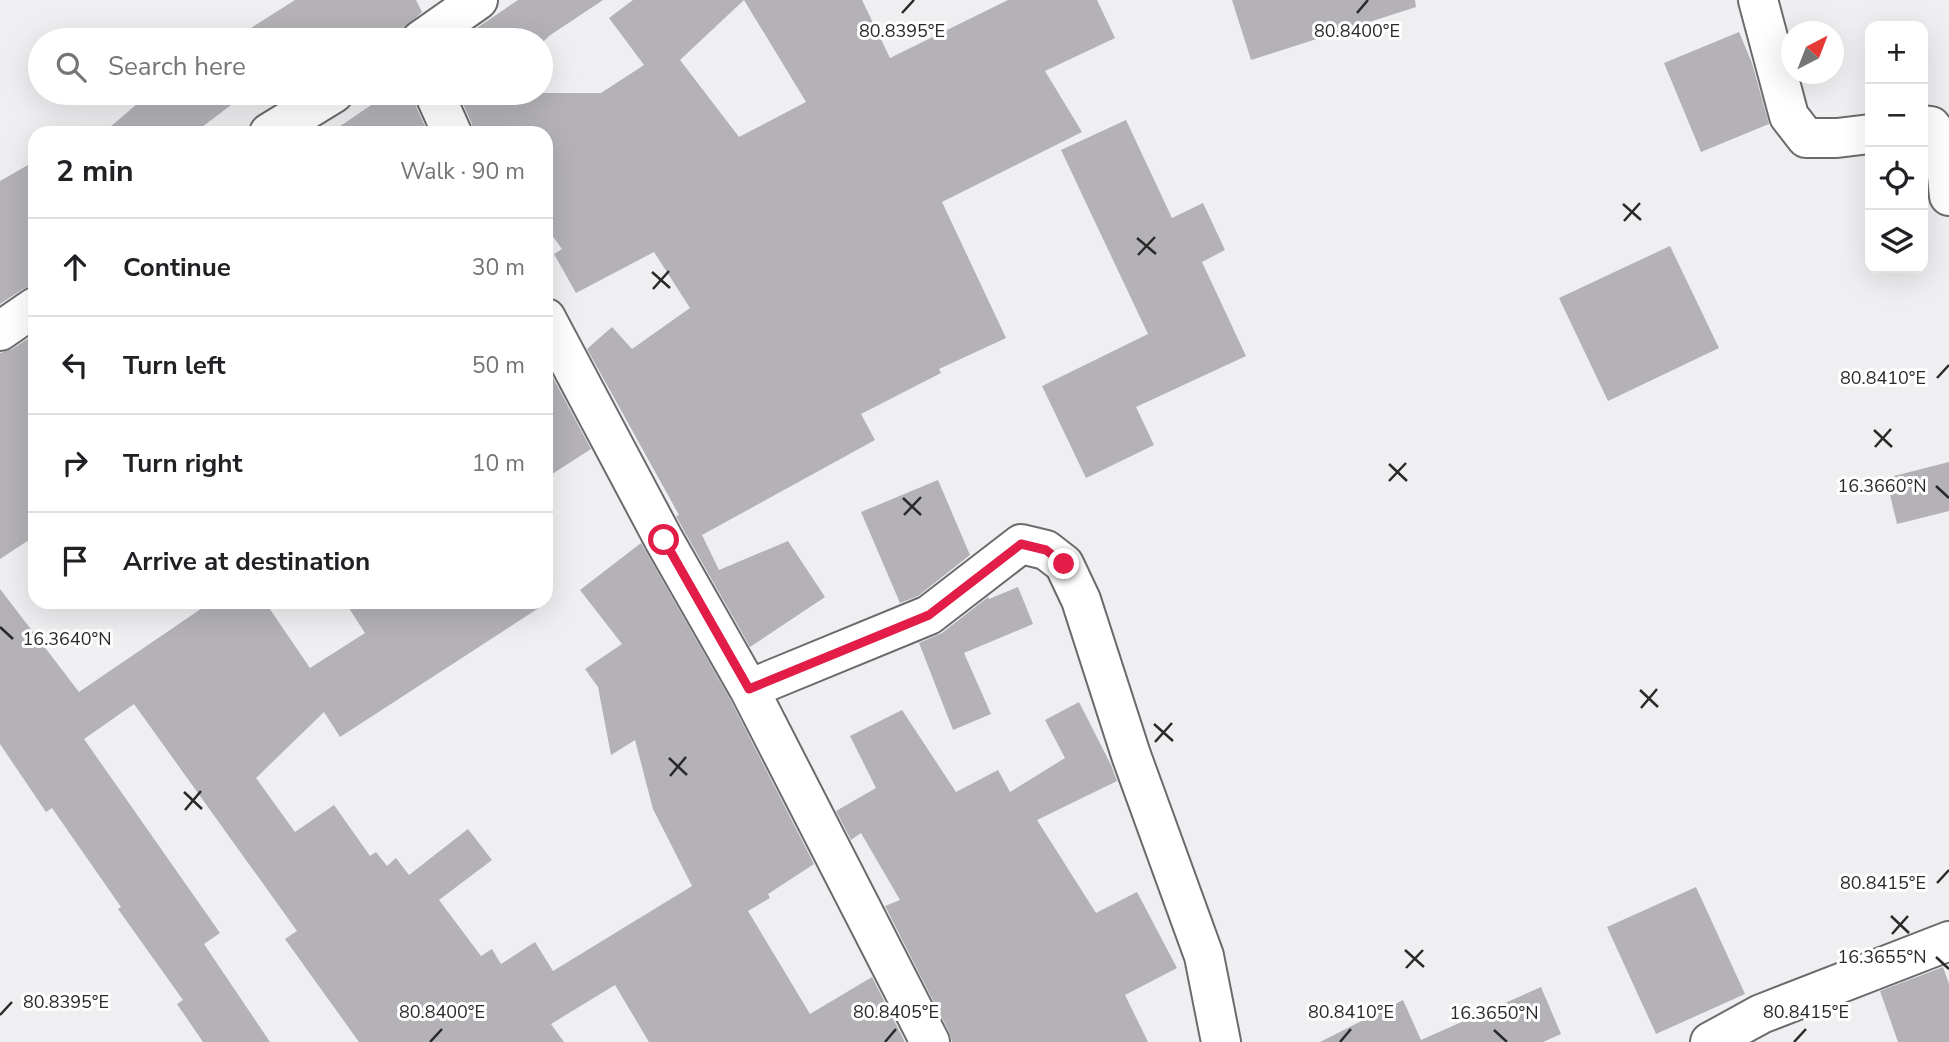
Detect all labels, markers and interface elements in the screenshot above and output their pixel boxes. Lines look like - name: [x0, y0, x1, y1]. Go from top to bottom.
- text: 80.8395°E: [859, 19, 945, 43]
- text: 80.8400°E: [1314, 19, 1400, 43]
- north arrow: [1781, 21, 1844, 84]
- map controls: [1865, 21, 1928, 273]
- button: +: [1865, 21, 1928, 84]
- search box: [28, 28, 553, 105]
- icon: search: [52, 48, 90, 86]
- text: Search here: [108, 49, 246, 84]
- button: −: [1865, 84, 1928, 147]
- button: locate: [1865, 147, 1928, 210]
- text: 2 min: [56, 151, 134, 192]
- text: Walk · 90 m: [400, 156, 525, 187]
- button: layers: [1865, 210, 1928, 273]
- icon: ahead: [56, 248, 94, 286]
- text: Continue: [123, 250, 231, 285]
- text: 30 m: [472, 252, 525, 283]
- icon: left: [56, 346, 94, 384]
- text: Turn left: [123, 348, 226, 383]
- text: 50 m: [472, 350, 525, 381]
- text: 80.8410°E: [1840, 366, 1926, 390]
- icon: right: [56, 444, 94, 482]
- text: Turn right: [123, 446, 242, 481]
- text: 10 m: [472, 448, 525, 479]
- text: 16.3660°N: [1838, 474, 1926, 498]
- route start: [648, 524, 679, 555]
- icon: arrive: [56, 542, 94, 580]
- text: Arrive at destination: [123, 544, 370, 579]
- route end: [1048, 548, 1079, 579]
- text: 16.3640°N: [23, 627, 111, 651]
- text: 80.8415°E: [1840, 871, 1926, 895]
- text: 16.3655°N: [1838, 945, 1926, 969]
- text: 80.8395°E: [23, 990, 109, 1014]
- text: 80.8400°E: [399, 1000, 485, 1024]
- text: 80.8405°E: [853, 1000, 939, 1024]
- text: 80.8410°E: [1308, 1000, 1394, 1024]
- text: 80.8415°E: [1763, 1000, 1849, 1024]
- text: 16.3650°N: [1450, 1001, 1538, 1025]

